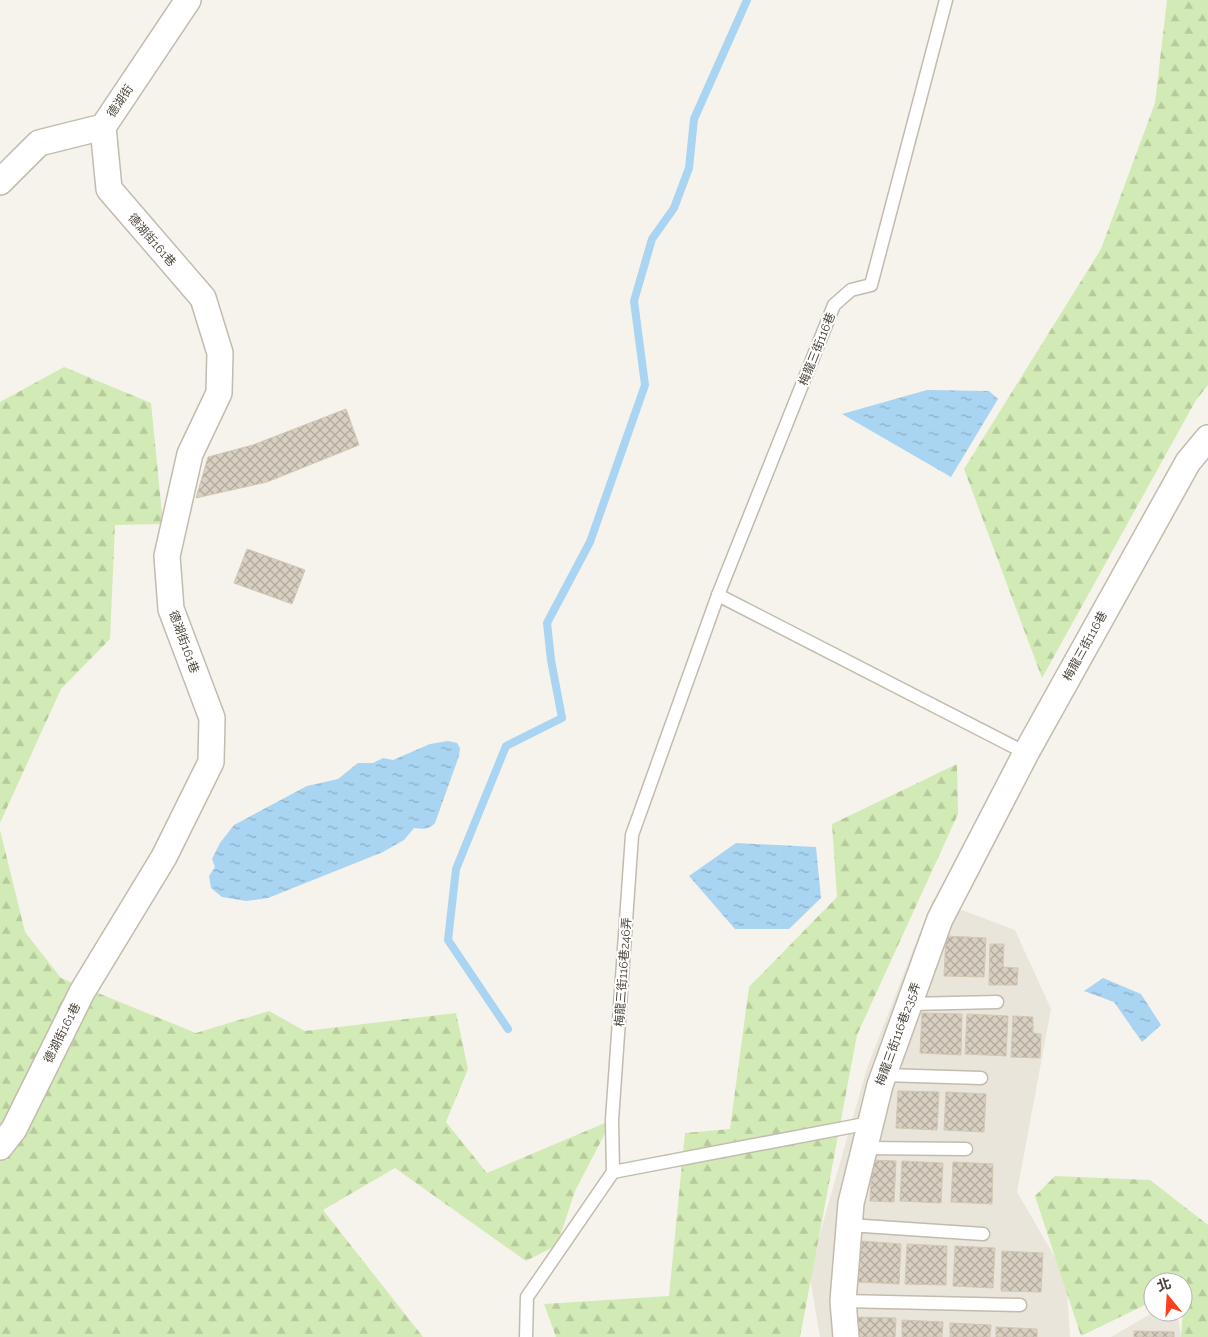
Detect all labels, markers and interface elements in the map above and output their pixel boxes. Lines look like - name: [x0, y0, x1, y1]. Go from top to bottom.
- street label: 德湖街: [104, 82, 136, 120]
- street label: 德湖街161巷: [125, 211, 179, 269]
- street label: 梅龍三街116巷: [796, 310, 838, 388]
- street label: 德湖街161巷: [166, 609, 202, 675]
- street label: 梅龍三街116巷: [1060, 609, 1110, 683]
- street label: 梅龍三街116巷246弄: [612, 917, 634, 1027]
- street label: 梅龍三街116巷235弄: [873, 981, 923, 1087]
- street label: 德湖街161巷: [41, 1001, 83, 1065]
- north arrow: [1143, 1272, 1193, 1322]
- text: 北: [1155, 1275, 1173, 1294]

